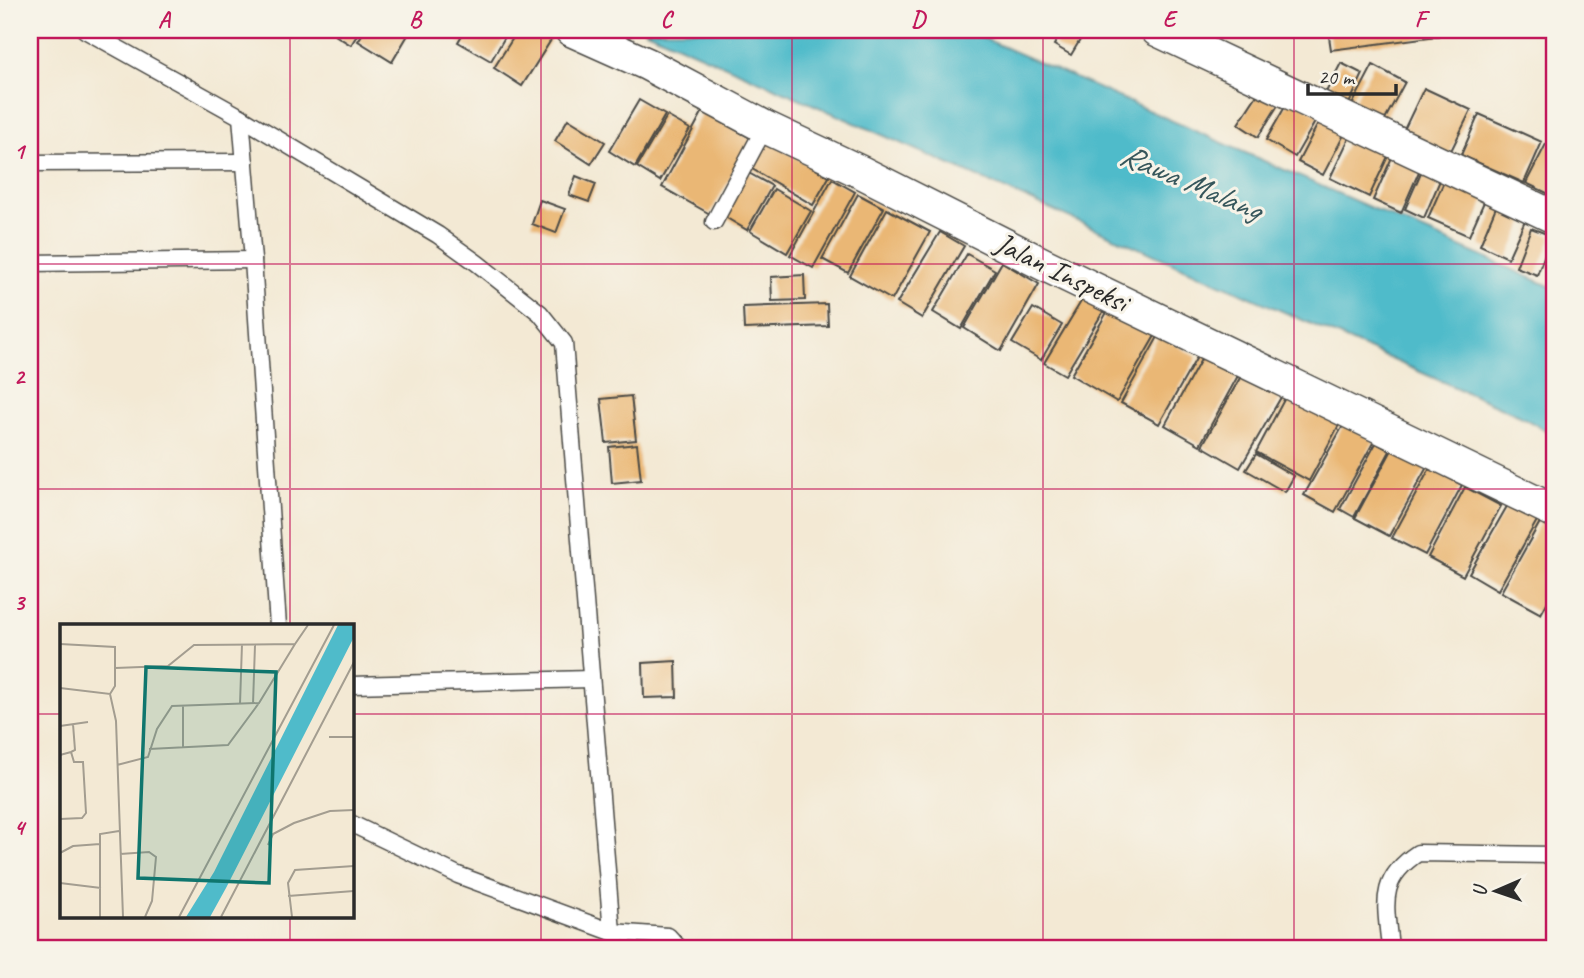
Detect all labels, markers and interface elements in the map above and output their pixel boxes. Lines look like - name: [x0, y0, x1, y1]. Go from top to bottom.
- text: A: [158, 5, 172, 34]
- text: B: [409, 5, 423, 34]
- text: C: [661, 5, 675, 34]
- text: D: [911, 5, 927, 34]
- text: E: [1163, 5, 1179, 34]
- text: F: [1415, 5, 1431, 34]
- scale bar: [1308, 52, 1395, 96]
- text: 20 m: [1318, 64, 1356, 90]
- water label: Rawa Malang: [1114, 134, 1271, 231]
- text: 1: [14, 137, 27, 166]
- street label: Jalan Inspeksi: [987, 223, 1138, 322]
- text: 2: [14, 362, 27, 391]
- text: 3: [14, 588, 27, 617]
- inset map: [60, 624, 354, 918]
- text: 4: [14, 813, 27, 842]
- north arrow: [1462, 856, 1532, 926]
- text: U: [1468, 883, 1492, 897]

